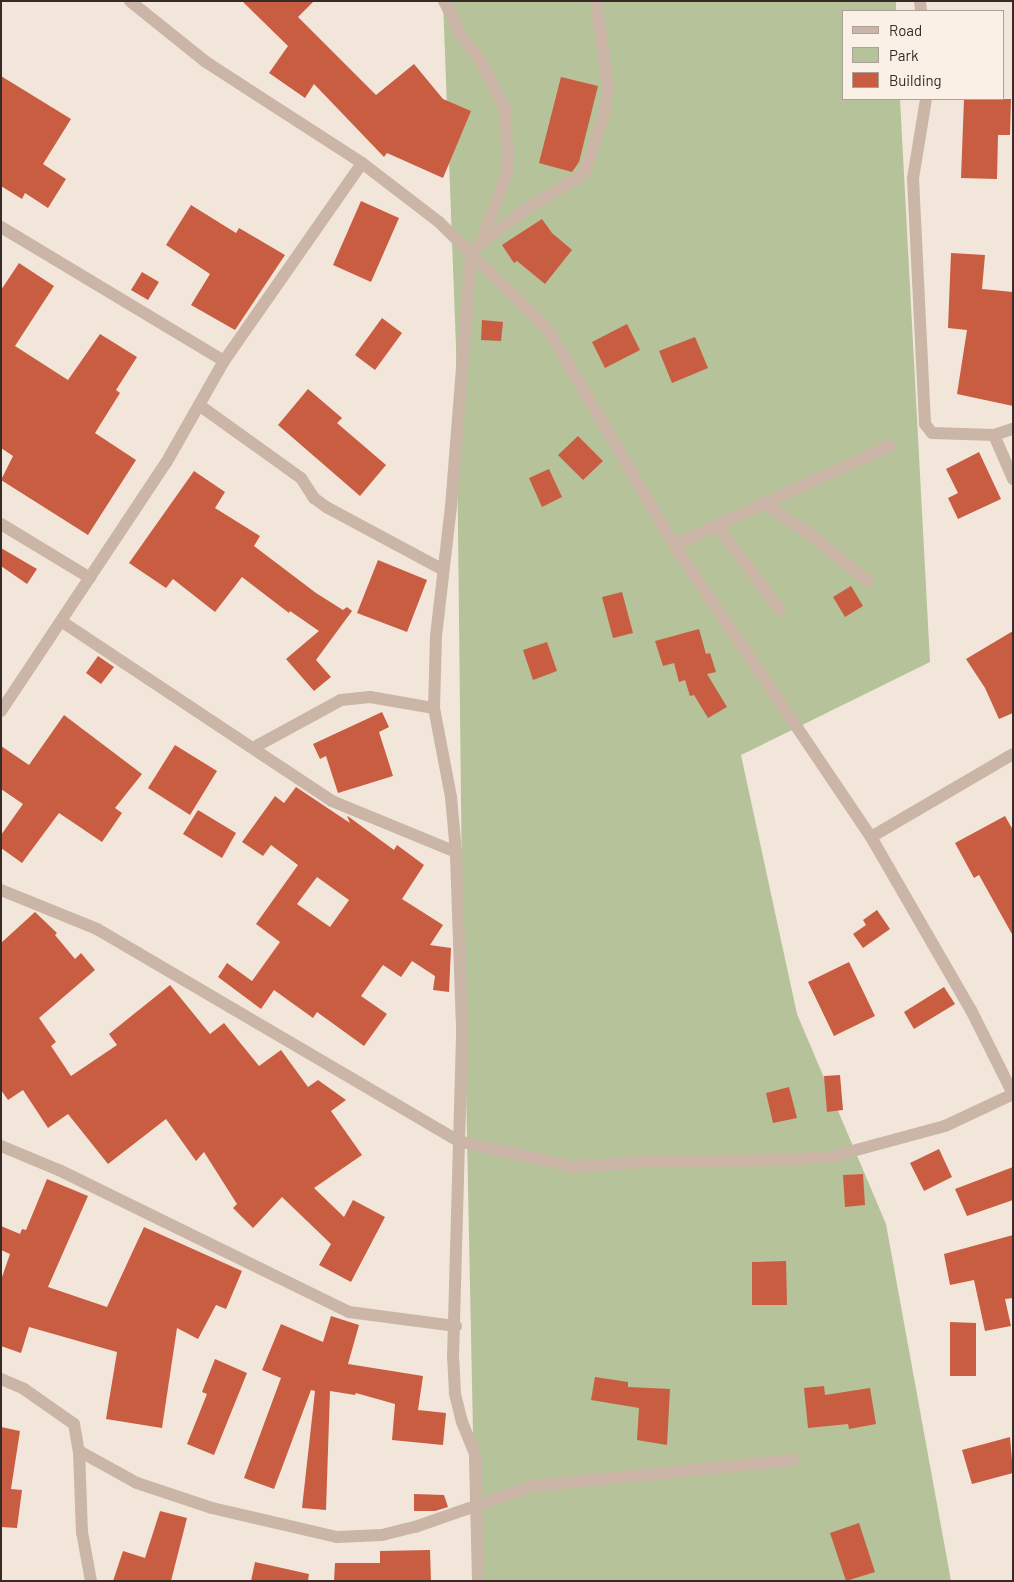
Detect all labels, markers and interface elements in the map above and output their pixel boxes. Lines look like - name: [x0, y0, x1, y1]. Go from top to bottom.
- legend: [842, 10, 1004, 100]
- text: Road: [889, 21, 922, 39]
- text: Park: [889, 46, 918, 64]
- text: Building: [889, 71, 942, 89]

